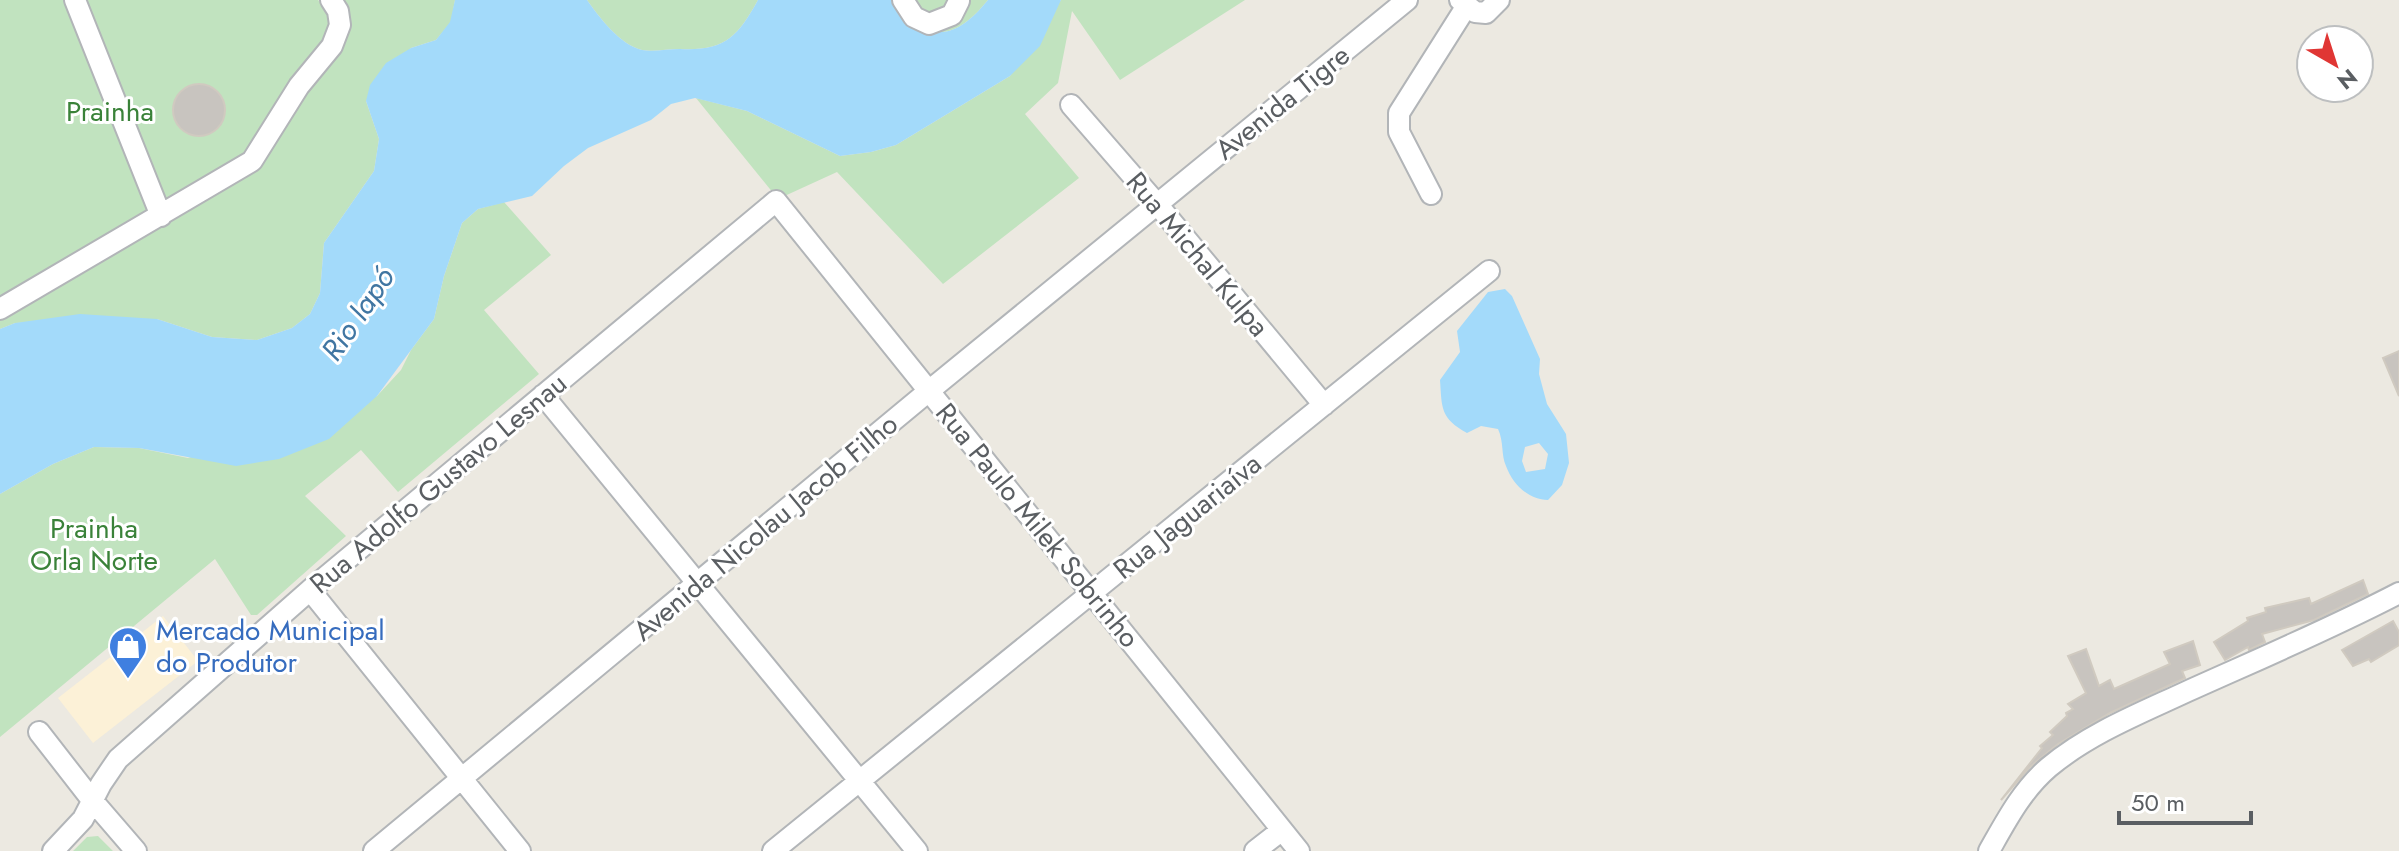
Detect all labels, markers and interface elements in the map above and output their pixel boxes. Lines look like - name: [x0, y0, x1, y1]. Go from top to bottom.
- north arrow: [2295, 24, 2375, 104]
- street label: Avenida Tigre: [1206, 35, 1359, 170]
- text: N: [2331, 62, 2364, 97]
- park label: Prainha: [66, 91, 154, 132]
- street label: Rua Michal Kulpa: [1116, 163, 1279, 346]
- water label: Rio Iapó: [310, 258, 405, 369]
- street label: Rua Adolfo Gustavo Lesnau: [301, 363, 576, 603]
- street label: Rua Paulo Milek Sobrinho: [926, 394, 1149, 657]
- street label: Avenida Nicolau Jacob Filho: [624, 404, 907, 651]
- street label: Rua Jaguariaíva: [1104, 444, 1270, 589]
- park label: Prainha Orla Norte: [30, 508, 158, 581]
- place label: Mercado Municipal do Produtor: [156, 610, 385, 683]
- shop icon: Mercado Municipal do Produtor: [107, 625, 149, 680]
- scale bar: [2119, 775, 2251, 825]
- text: 50 m: [2131, 785, 2185, 820]

